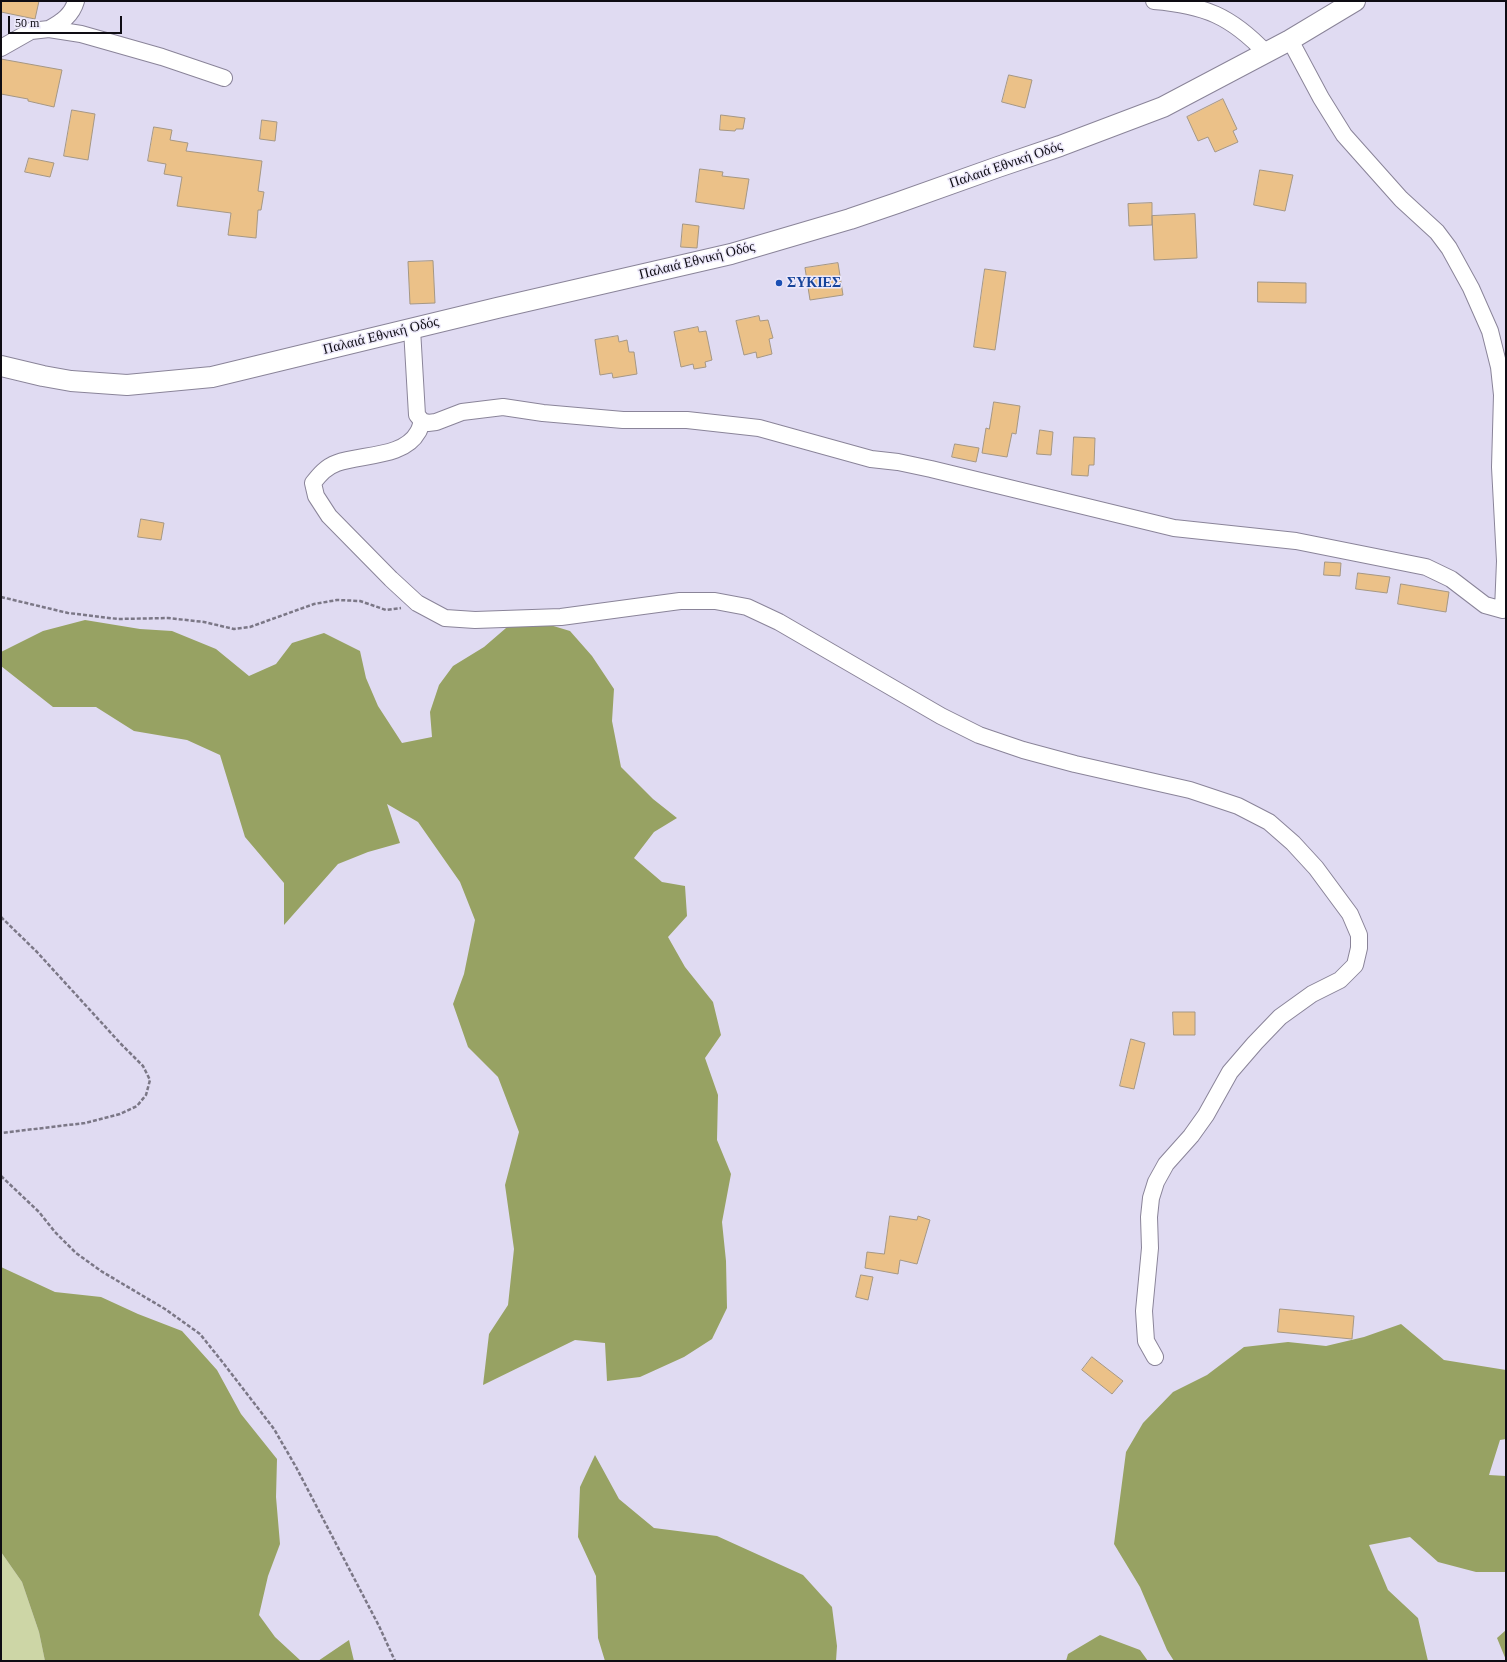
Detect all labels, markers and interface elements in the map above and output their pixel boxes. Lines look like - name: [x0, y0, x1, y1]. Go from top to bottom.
- scale bar: [10, 8, 124, 34]
- text: 50 m: [15, 16, 39, 30]
- street label: Παλαιά Εθνική Οδός: [947, 138, 1065, 192]
- street label: Παλαιά Εθνική Οδός: [637, 238, 757, 284]
- place label: ΣΥΚΙΕΣ: [787, 275, 841, 291]
- marker: ΣΥΚΙΕΣ: [774, 278, 784, 288]
- street label: Παλαιά Εθνική Οδός: [321, 313, 441, 359]

